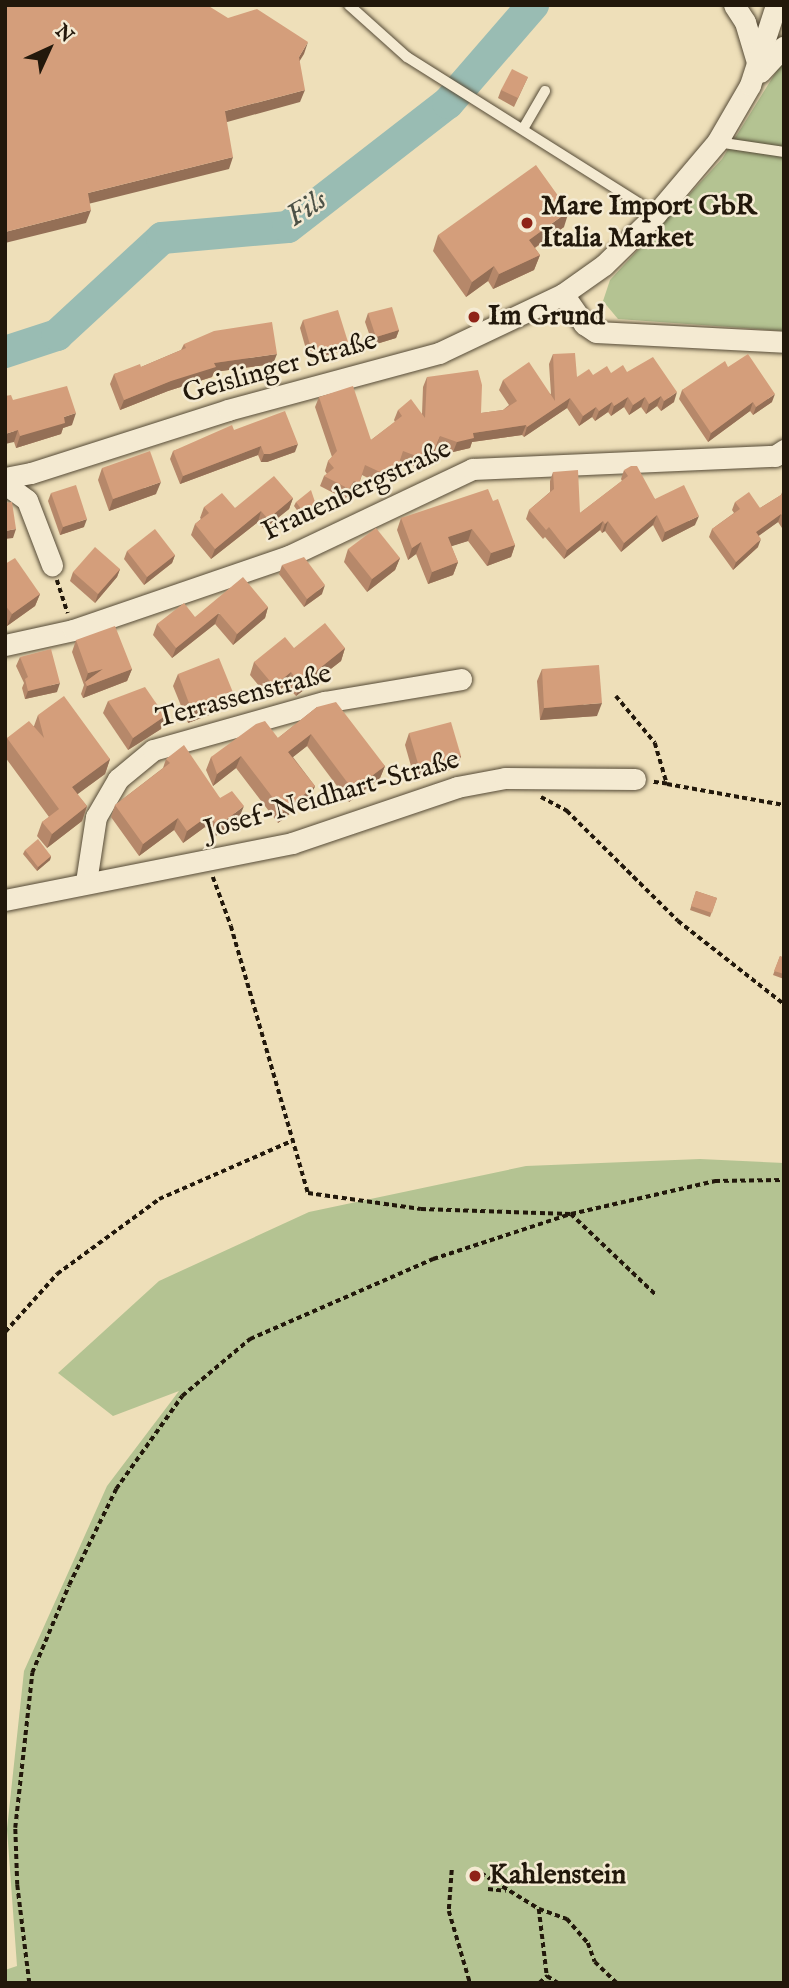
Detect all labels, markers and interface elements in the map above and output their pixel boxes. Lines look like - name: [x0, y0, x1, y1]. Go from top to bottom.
- north arrow: [14, 14, 84, 84]
- text: N: [50, 20, 78, 48]
- water label: Fils: [280, 183, 334, 235]
- place label: Mare Import GbR Italia Market: [541, 190, 757, 256]
- marker: Mare Import GbR Italia Market: [519, 215, 535, 231]
- place label: Im Grund: [488, 300, 605, 334]
- marker: Im Grund: [466, 309, 482, 325]
- street label: Geislinger Straße: [179, 324, 381, 412]
- street label: Frauenbergstraße: [257, 433, 457, 549]
- street label: Terrassenstraße: [153, 657, 335, 737]
- street label: Josef-Neidhart-Straße: [201, 743, 463, 849]
- place label: Kahlenstein: [489, 1859, 626, 1893]
- marker: Kahlenstein: [467, 1868, 483, 1884]

